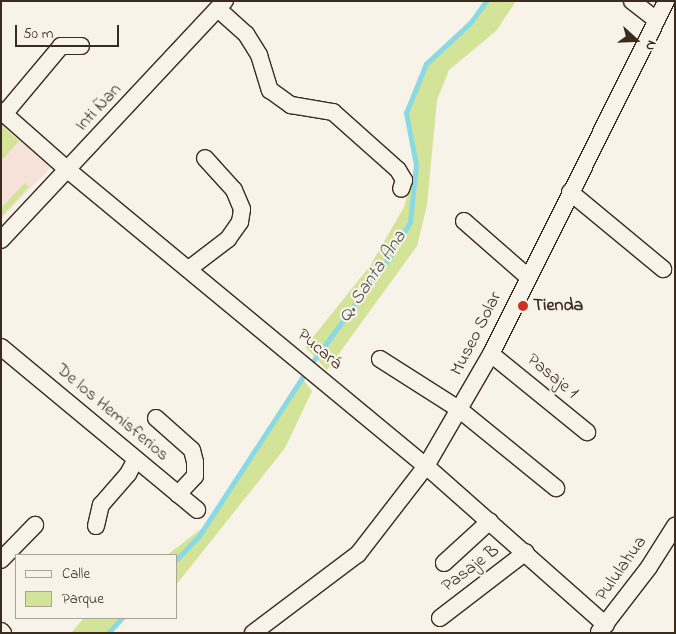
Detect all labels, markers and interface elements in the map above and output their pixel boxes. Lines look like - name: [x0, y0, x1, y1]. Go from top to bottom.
- scale bar: [18, 15, 121, 47]
- north arrow: [611, 15, 661, 65]
- text: 50 m: [23, 23, 53, 45]
- text: N: [639, 37, 662, 53]
- street label: Inti Ñan: [71, 80, 127, 136]
- water label: Q. Santa Ana: [334, 227, 412, 327]
- street label: Museo Solar: [447, 289, 507, 379]
- place label: Tienda: [533, 295, 583, 317]
- marker: Tienda: [517, 300, 529, 312]
- street label: Pucará: [292, 325, 346, 375]
- street label: Pasaje 1: [522, 350, 582, 404]
- street label: De los Hemisferios: [51, 360, 173, 466]
- street label: Pululahua: [592, 532, 652, 606]
- street label: Pasaje B: [438, 540, 504, 598]
- legend: [15, 554, 178, 619]
- text: Calle: [62, 563, 90, 585]
- text: Parque: [62, 588, 104, 610]

